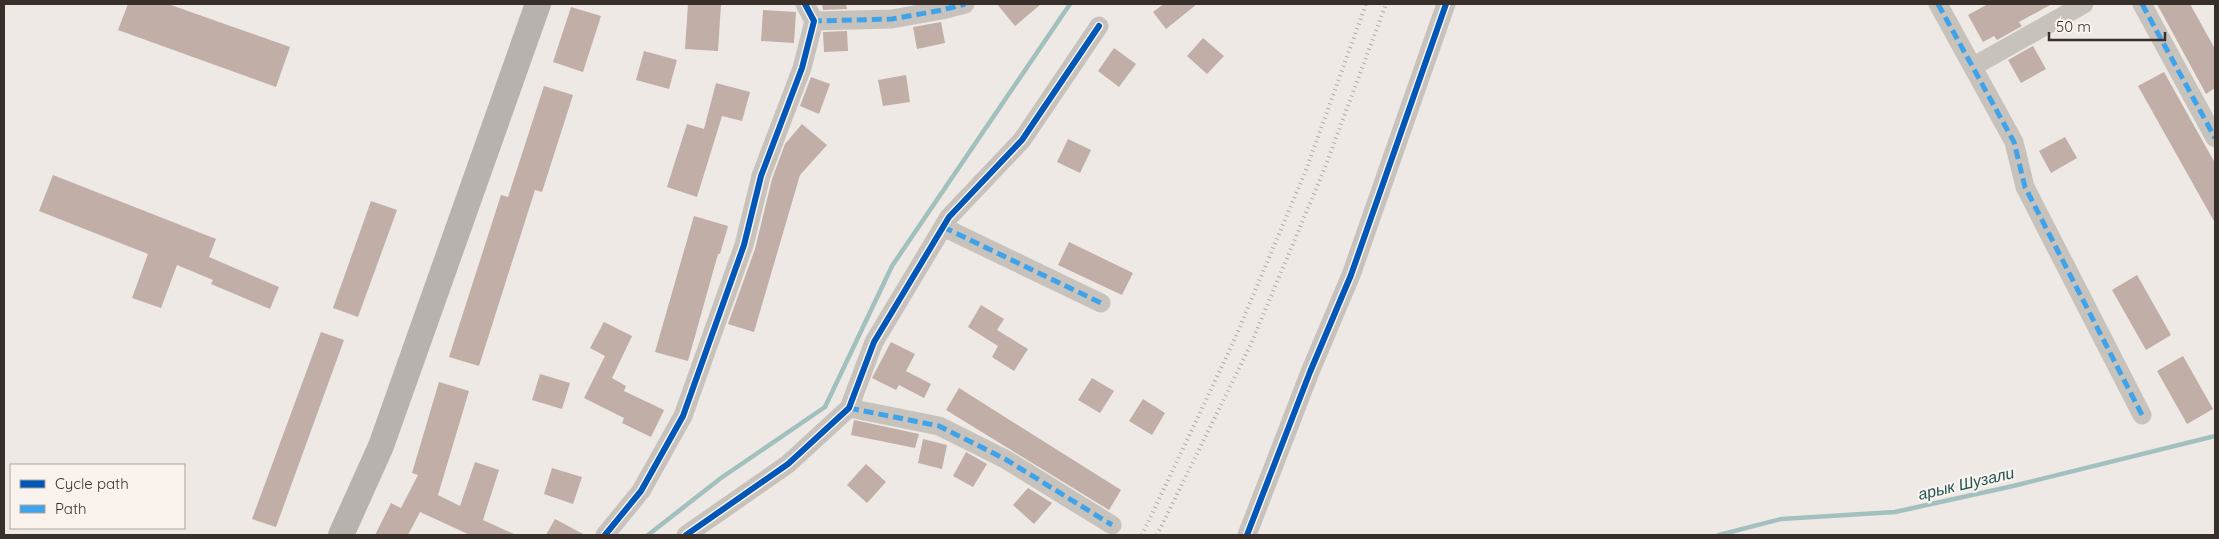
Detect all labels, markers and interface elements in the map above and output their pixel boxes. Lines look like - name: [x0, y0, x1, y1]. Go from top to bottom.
- scale bar: [2049, 10, 2165, 42]
- text: 50 m: [2056, 17, 2091, 36]
- water label: арык Шузали: [1916, 462, 2016, 504]
- legend: [10, 464, 185, 529]
- text: Cycle path: [55, 474, 129, 493]
- text: Path: [55, 499, 87, 518]

